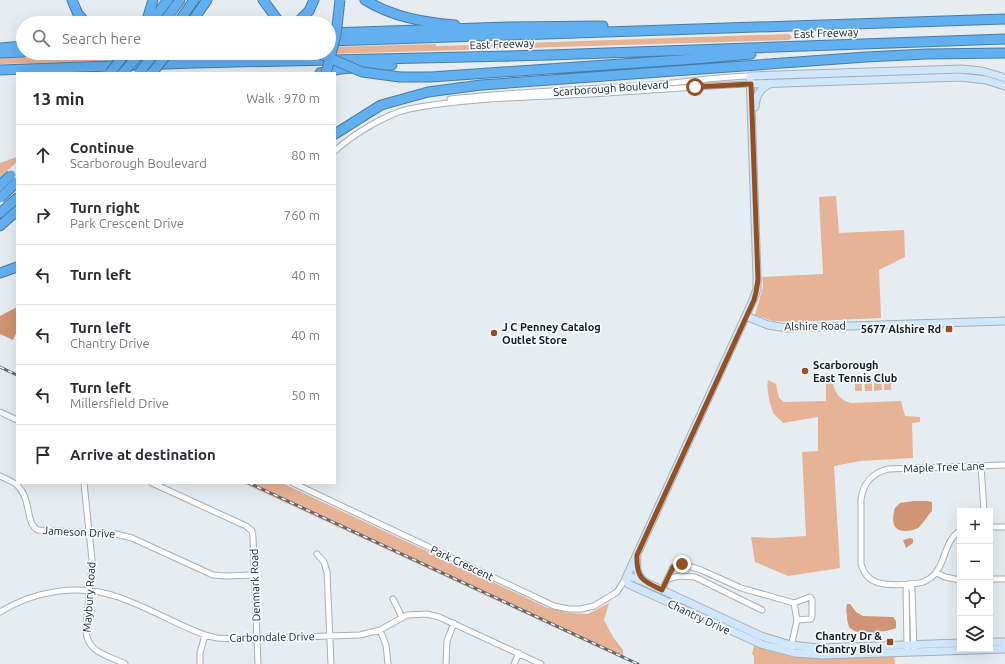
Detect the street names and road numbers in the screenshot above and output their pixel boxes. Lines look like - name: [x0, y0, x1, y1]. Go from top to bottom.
- street label: East Freeway: [793, 26, 859, 40]
- street label: East Freeway: [469, 37, 535, 51]
- street label: Scarborough Boulevard: [553, 78, 669, 98]
- street label: Alshire Road: [784, 319, 846, 333]
- street label: Maple Tree Lane: [903, 460, 985, 474]
- street label: Jameson Drive: [42, 524, 116, 540]
- street label: Park Crescent: [429, 543, 496, 583]
- street label: Denmark Road: [248, 548, 262, 622]
- street label: Maybury Road: [81, 561, 97, 633]
- street label: Chantry Drive: [666, 597, 732, 637]
- street label: Carbondale Drive: [229, 630, 315, 644]

